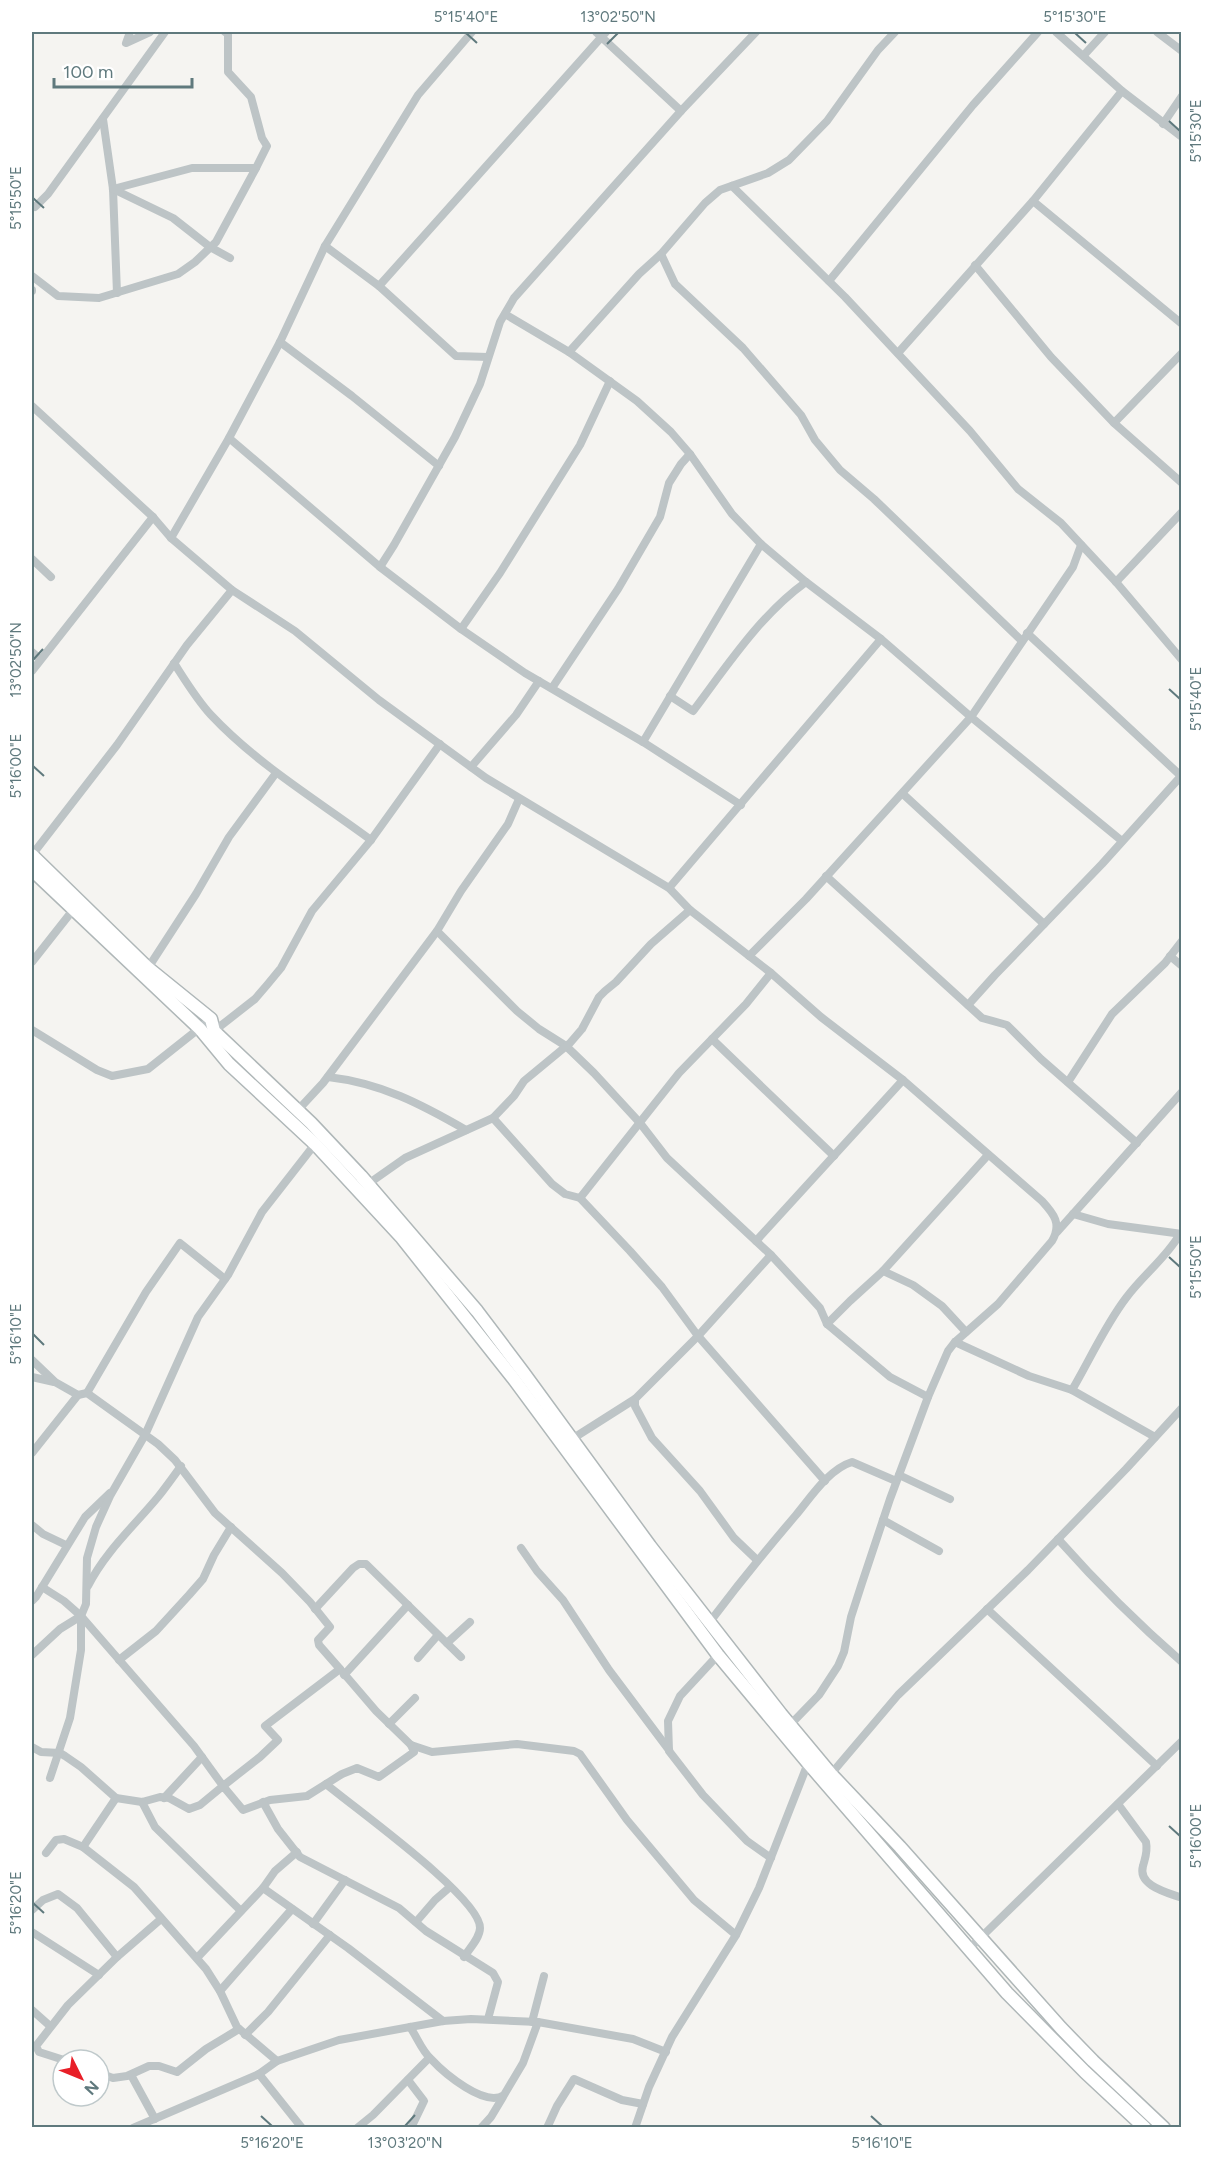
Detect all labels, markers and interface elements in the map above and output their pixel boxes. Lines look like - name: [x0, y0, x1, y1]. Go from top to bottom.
- text: 5°15'40"E: [434, 8, 498, 26]
- text: 13°02'50"N: [580, 8, 656, 26]
- text: 5°15'30"E: [1043, 8, 1107, 26]
- scale bar: [54, 51, 192, 89]
- text: 100 m: [63, 61, 113, 83]
- text: 5°15'30"E: [1187, 99, 1205, 163]
- text: 5°15'50"E: [7, 166, 25, 230]
- text: 13°02'50"N: [7, 622, 25, 698]
- text: 5°15'40"E: [1187, 667, 1205, 731]
- text: 5°16'00"E: [7, 734, 25, 798]
- text: 5°15'50"E: [1187, 1235, 1205, 1299]
- text: 5°16'10"E: [7, 1303, 25, 1365]
- text: 5°16'00"E: [1187, 1804, 1205, 1868]
- text: 5°16'20"E: [7, 1871, 25, 1935]
- north arrow: [51, 2048, 111, 2108]
- text: N: [80, 2077, 103, 2099]
- text: 5°16'20"E: [240, 2134, 304, 2152]
- text: 13°03'20"N: [367, 2134, 443, 2152]
- text: 5°16'10"E: [851, 2134, 913, 2152]

